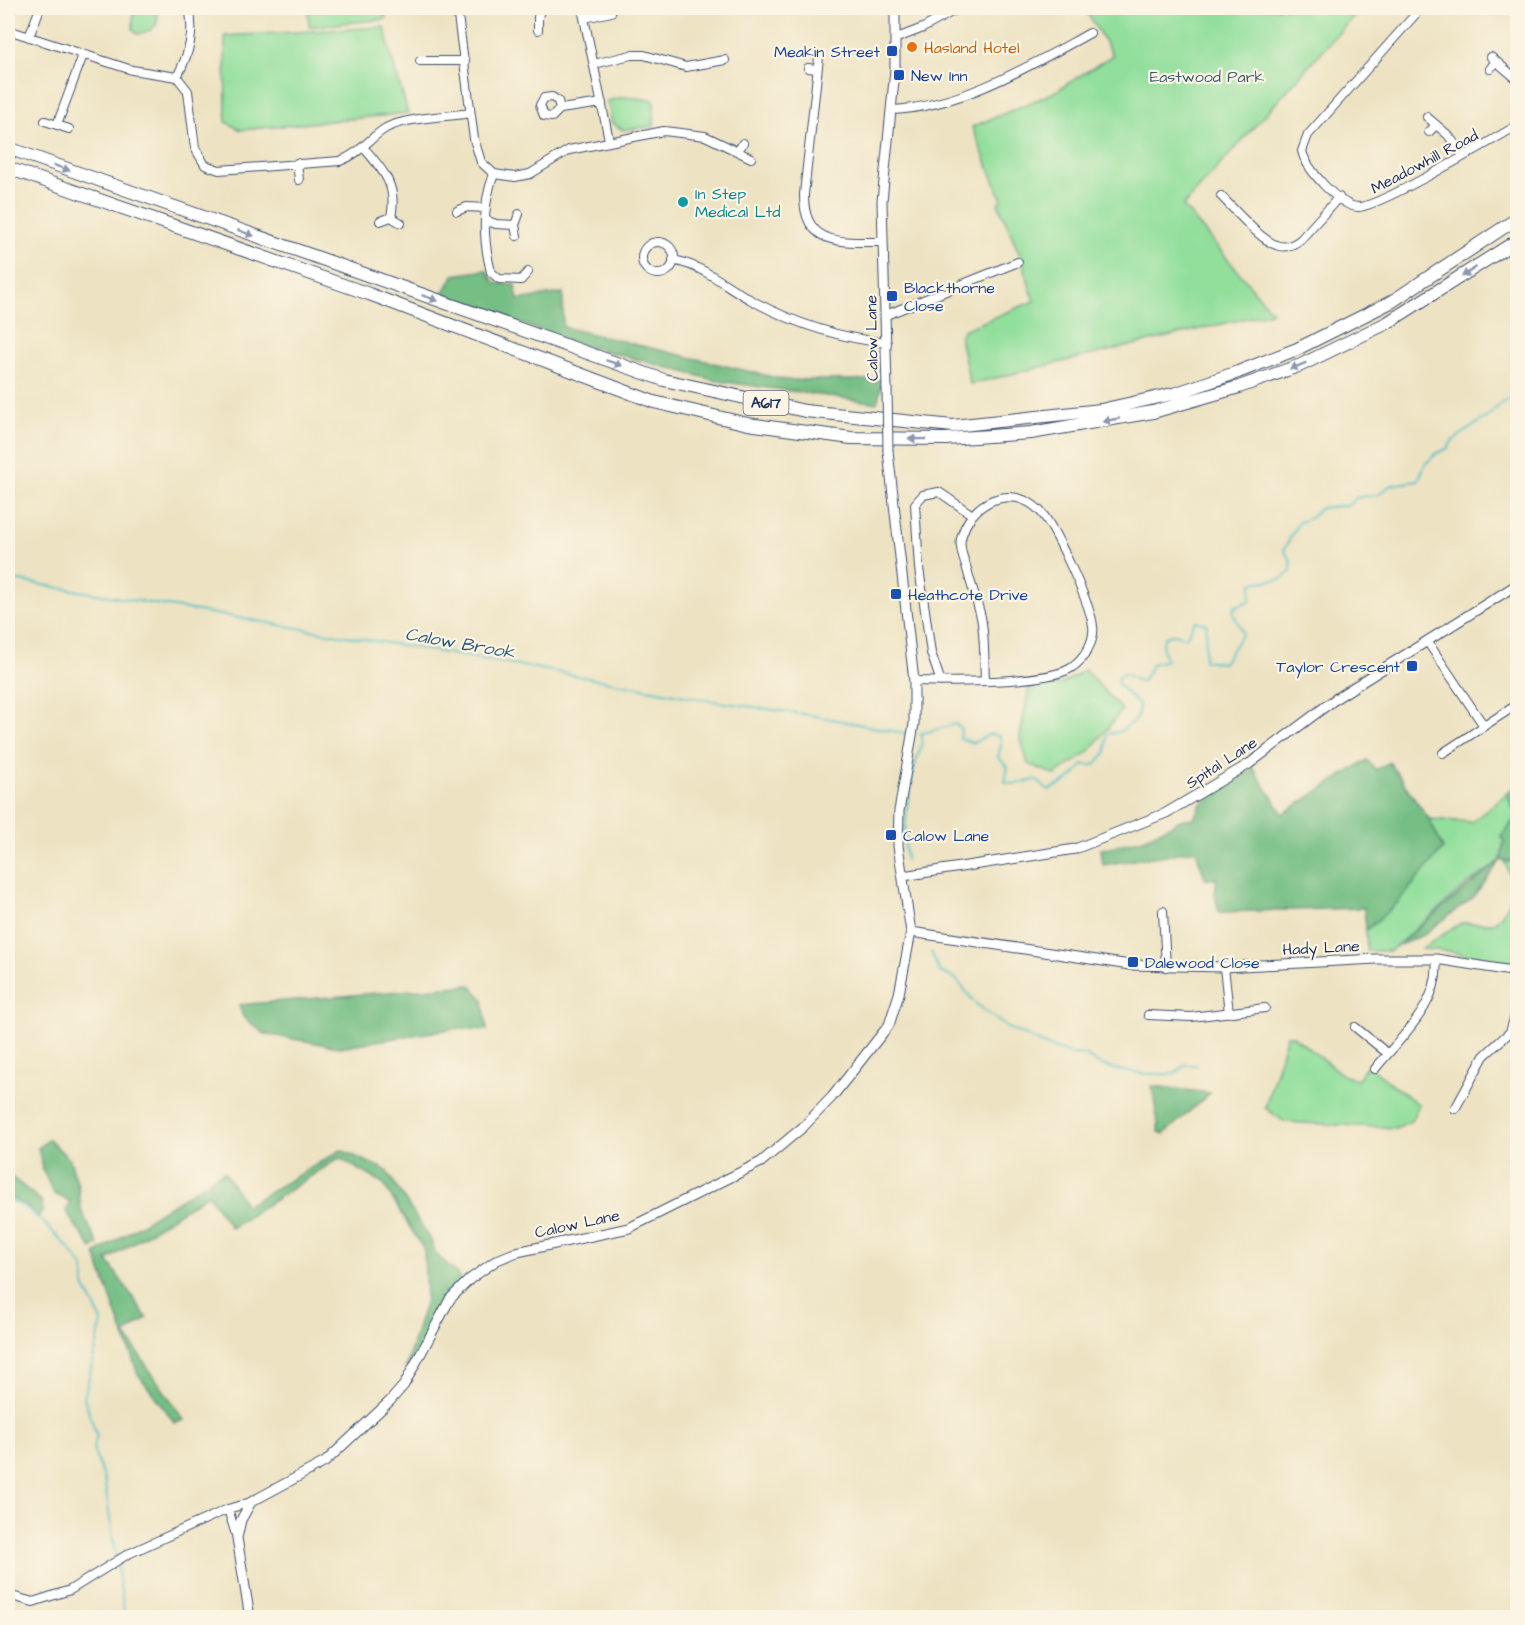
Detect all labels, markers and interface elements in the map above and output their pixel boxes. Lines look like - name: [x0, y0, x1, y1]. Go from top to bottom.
- place label: Hasland Hotel: [924, 37, 1019, 59]
- marker: Hasland Hotel: [905, 40, 919, 54]
- place label: Meakin Street: [774, 41, 881, 63]
- marker: Meakin Street: [885, 44, 899, 58]
- place label: New Inn: [911, 65, 967, 87]
- park label: Eastwood Park: [1150, 66, 1265, 88]
- marker: New Inn: [892, 68, 906, 82]
- street label: Meadowhill Road: [1367, 124, 1482, 199]
- one-way arrow: [54, 163, 72, 173]
- place label: In Step Medical Ltd: [695, 183, 780, 223]
- marker: In Step Medical Ltd: [676, 195, 690, 209]
- one-way arrow: [237, 229, 255, 239]
- one-way arrow: [1461, 266, 1477, 278]
- place label: Blackthorne Close: [904, 277, 995, 317]
- marker: Blackthorne Close: [885, 289, 899, 303]
- one-way arrow: [421, 294, 439, 304]
- street label: Calow Lane: [860, 294, 884, 381]
- one-way arrow: [605, 358, 623, 368]
- one-way arrow: [1289, 362, 1307, 371]
- road number: A617: [744, 391, 789, 415]
- one-way arrow: [1101, 416, 1120, 425]
- one-way arrow: [908, 434, 927, 444]
- place label: Heathcote Drive: [908, 584, 1028, 606]
- marker: Heathcote Drive: [889, 587, 903, 601]
- water label: Calow Brook: [403, 622, 517, 666]
- place label: Taylor Crescent: [1276, 656, 1401, 679]
- marker: Taylor Crescent: [1405, 659, 1419, 673]
- street label: Spital Lane: [1182, 731, 1262, 794]
- place label: Calow Lane: [903, 825, 990, 847]
- marker: Calow Lane: [884, 828, 898, 842]
- street label: Hady Lane: [1282, 935, 1361, 962]
- place label: Dalewood Close: [1145, 952, 1260, 974]
- marker: Dalewood Close: [1126, 955, 1140, 969]
- street label: Calow Lane: [533, 1204, 622, 1244]

